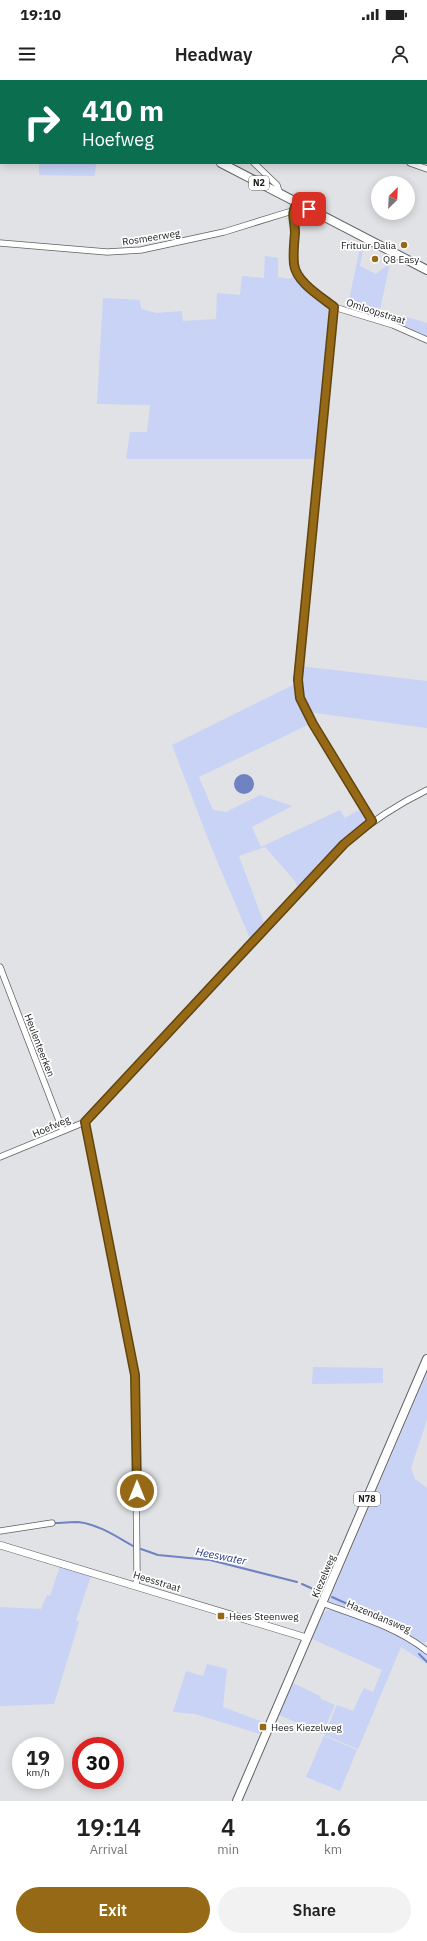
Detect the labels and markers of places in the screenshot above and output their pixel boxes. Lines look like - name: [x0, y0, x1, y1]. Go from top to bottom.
- pin: [292, 192, 326, 226]
- place label: Frituur Dalia: [341, 239, 397, 252]
- marker: Frituur Dalia: [399, 240, 409, 250]
- place label: Q8 Easy: [383, 253, 419, 266]
- marker: Q8 Easy: [370, 254, 380, 264]
- place label: Hees Steenweg: [229, 1610, 299, 1623]
- marker: Hees Steenweg: [216, 1611, 226, 1621]
- place label: Hees Kiezelweg: [271, 1721, 342, 1734]
- marker: Hees Kiezelweg: [258, 1722, 268, 1732]

